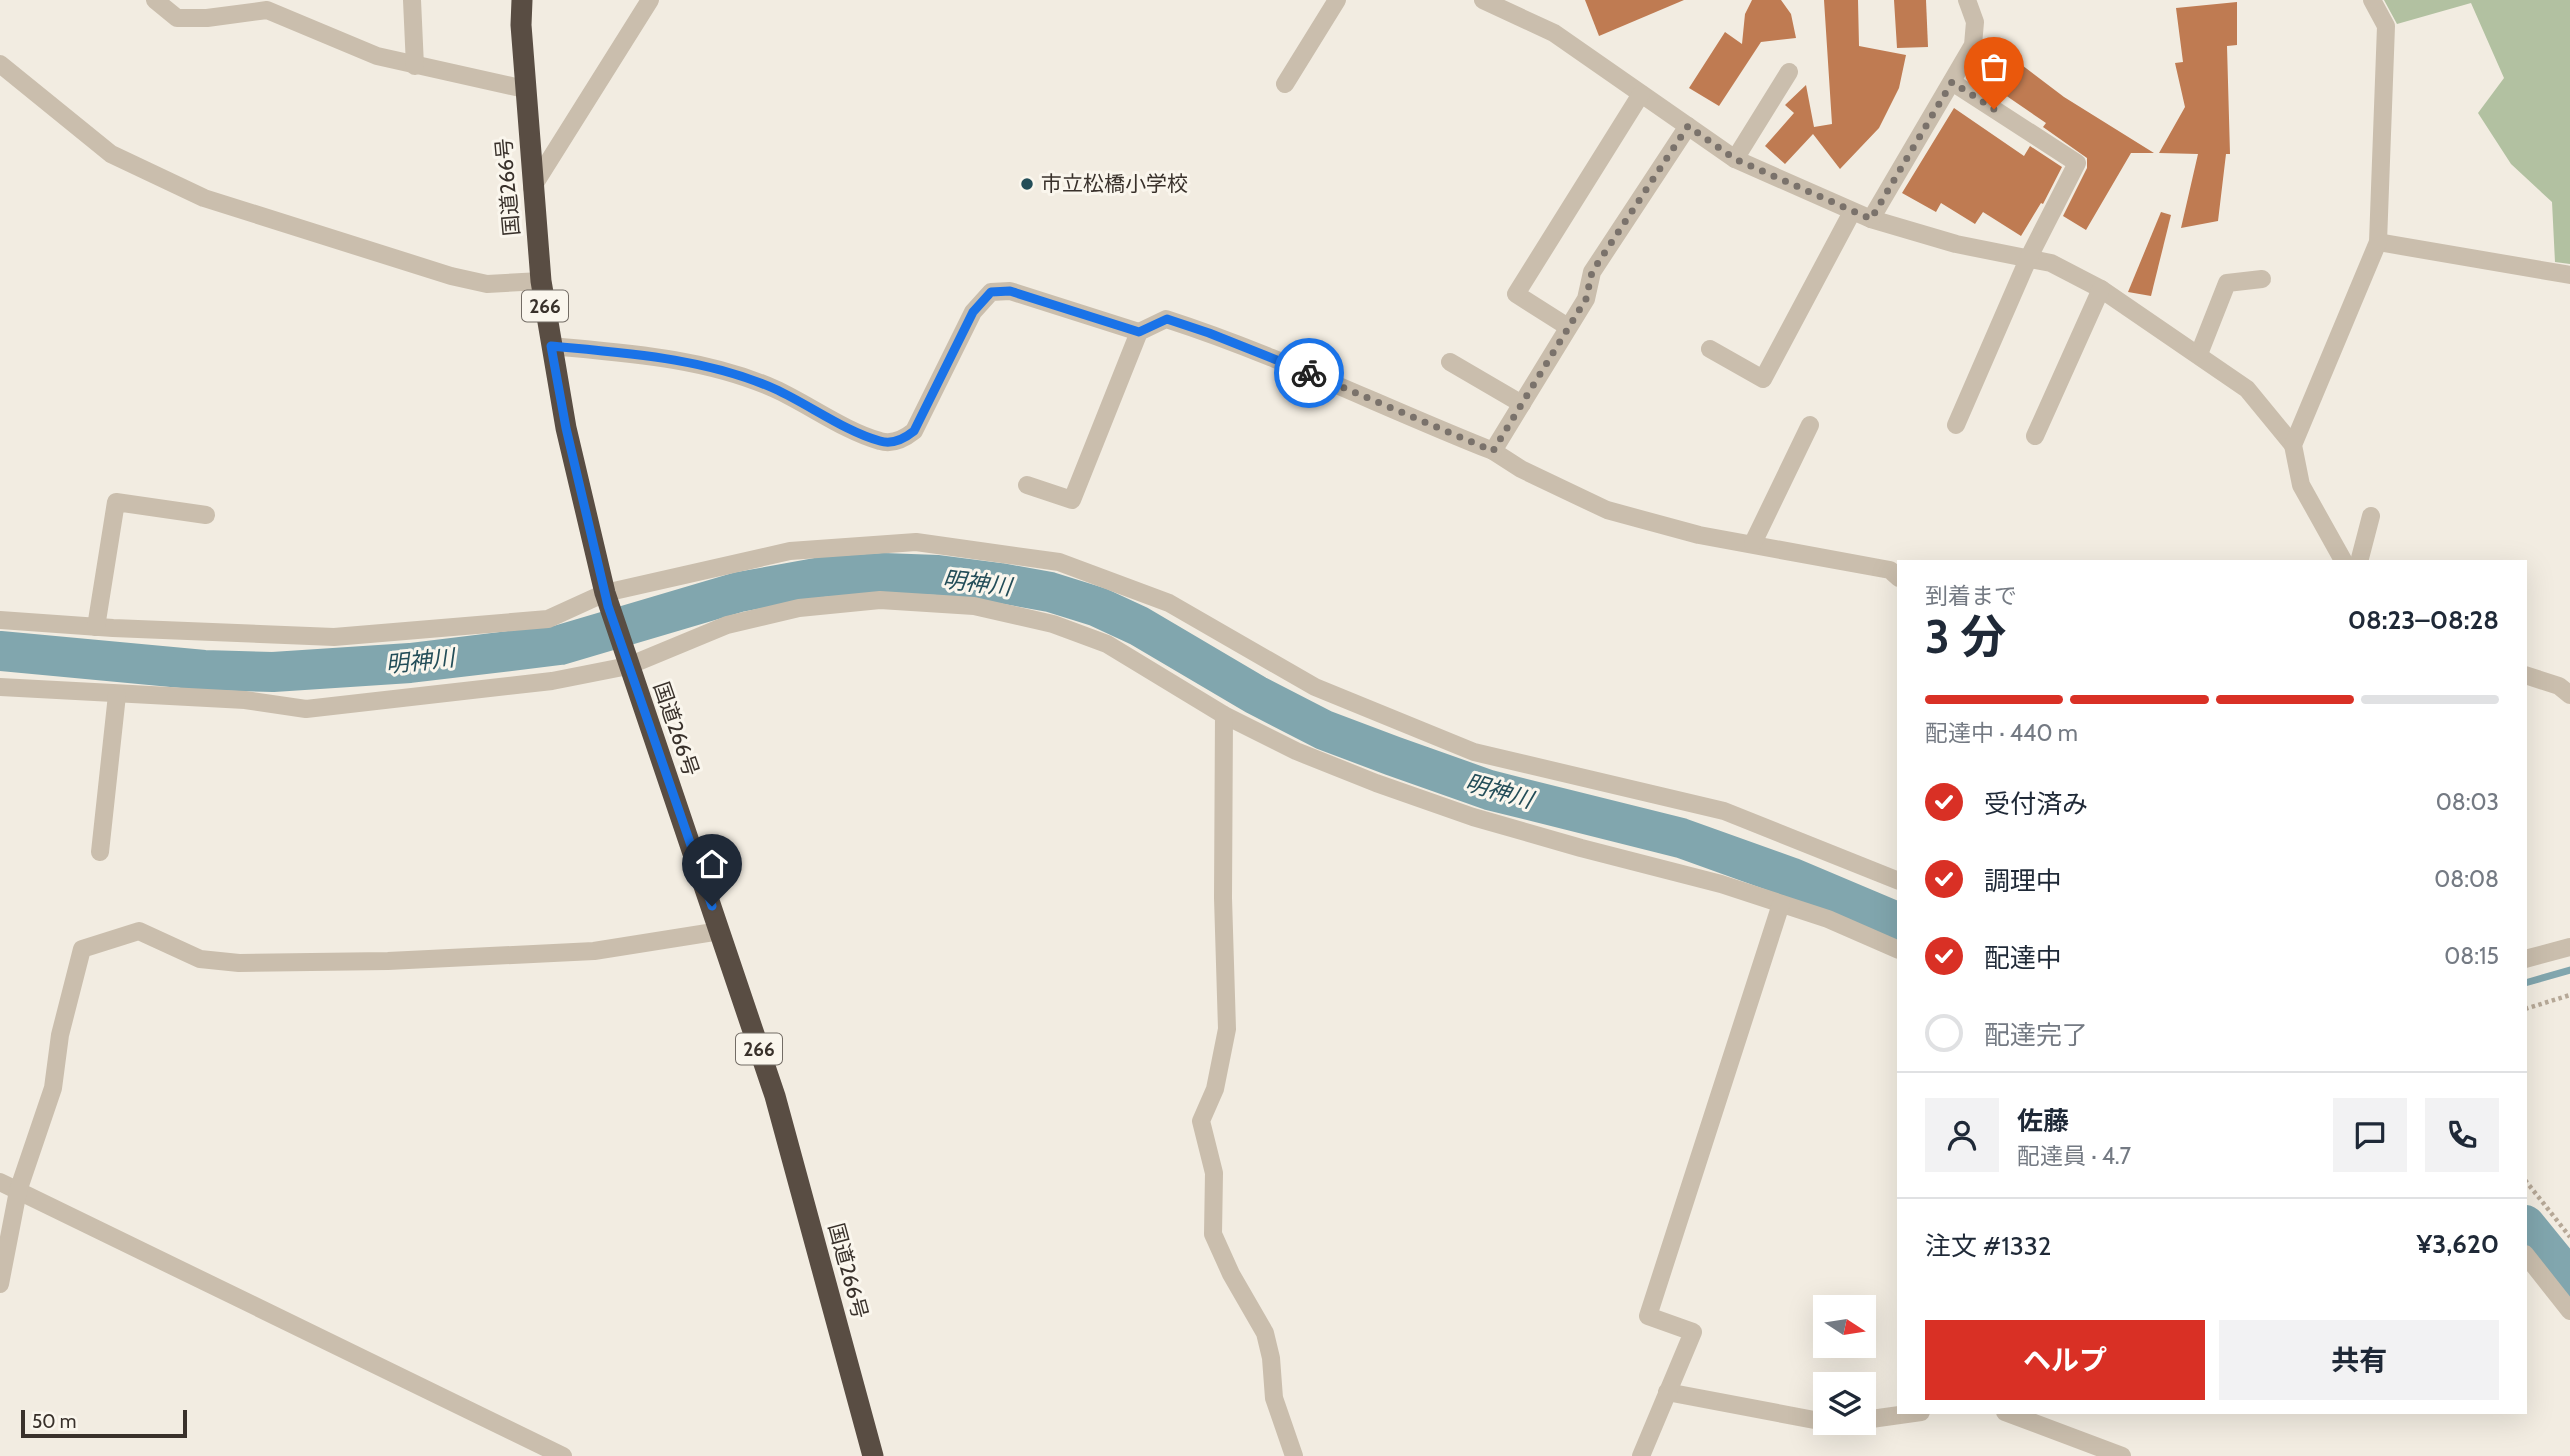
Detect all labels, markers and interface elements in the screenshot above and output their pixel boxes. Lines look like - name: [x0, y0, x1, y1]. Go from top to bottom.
- pin: [1964, 37, 2024, 109]
- icon: bag: [1975, 48, 2013, 86]
- street label: 国道266号: [491, 137, 524, 237]
- place label: 市立松橋小学校: [1041, 171, 1188, 196]
- marker: 市立松橋小学校: [1019, 176, 1035, 192]
- road number: 266: [522, 290, 568, 322]
- courier: [1274, 338, 1344, 408]
- icon: bike: [1290, 354, 1328, 392]
- water label: 明神川: [941, 565, 1016, 601]
- text: 到着まで: [1925, 582, 2017, 610]
- text: 08:23–08:28: [2348, 604, 2499, 636]
- text: 3 分: [1925, 609, 2006, 665]
- water label: 明神川: [384, 643, 459, 679]
- street label: 国道266号: [649, 678, 704, 779]
- text: 配達中 · 440 m: [1925, 719, 2078, 747]
- water label: 明神川: [1462, 768, 1539, 815]
- icon: check: [1925, 783, 1963, 821]
- text: 受付済み: [1984, 788, 2088, 820]
- text: 08:03: [2436, 788, 2499, 816]
- pin: [682, 834, 742, 906]
- icon: home: [693, 845, 731, 883]
- icon: check: [1925, 860, 1963, 898]
- text: 調理中: [1984, 865, 2062, 897]
- text: 08:08: [2434, 865, 2499, 893]
- icon: check: [1925, 937, 1963, 975]
- text: 配達中: [1984, 942, 2062, 974]
- text: 08:15: [2444, 942, 2499, 970]
- text: 配達完了: [1984, 1019, 2088, 1051]
- road number: 266: [736, 1034, 782, 1064]
- button: person: [1925, 1098, 1999, 1172]
- button: chat: [2333, 1098, 2407, 1172]
- button: phone: [2425, 1098, 2499, 1172]
- text: 佐藤: [2017, 1105, 2069, 1137]
- text: 配達員 · 4.7: [2017, 1142, 2131, 1170]
- street label: 国道266号: [824, 1220, 873, 1321]
- text: ¥3,620: [2417, 1228, 2499, 1260]
- text: 注文 #1332: [1925, 1230, 2051, 1262]
- north arrow: [1813, 1295, 1876, 1358]
- map controls: [1813, 1295, 1876, 1435]
- button: ヘルプ: [1925, 1320, 2205, 1400]
- button: 共有: [2219, 1320, 2499, 1400]
- button: layers: [1813, 1372, 1876, 1435]
- scale bar: [21, 1407, 187, 1439]
- text: 50 m: [32, 1410, 76, 1433]

